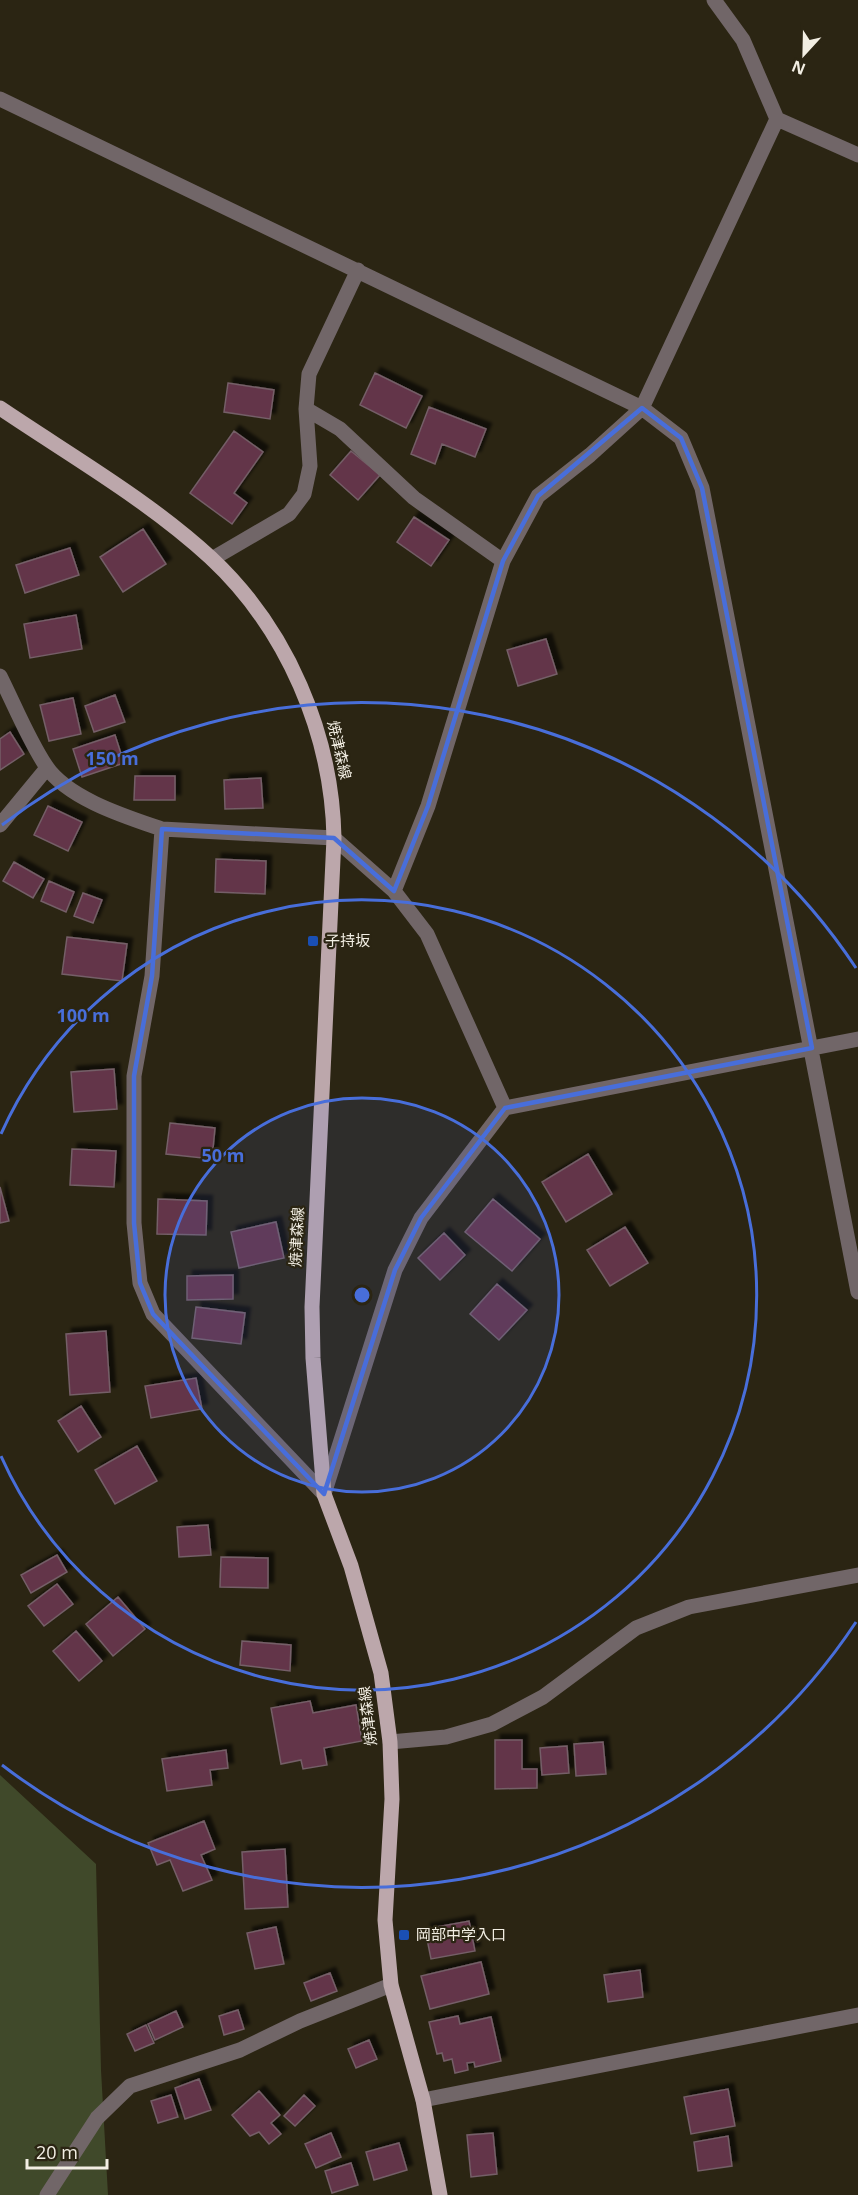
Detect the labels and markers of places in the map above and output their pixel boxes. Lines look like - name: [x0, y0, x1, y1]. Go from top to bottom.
- place label: 子持坂: [325, 930, 370, 950]
- marker: 子持坂: [306, 934, 320, 948]
- centre of rings: [352, 1285, 372, 1305]
- place label: 岡部中学入口: [416, 1924, 506, 1944]
- marker: 岡部中学入口: [397, 1928, 411, 1942]

